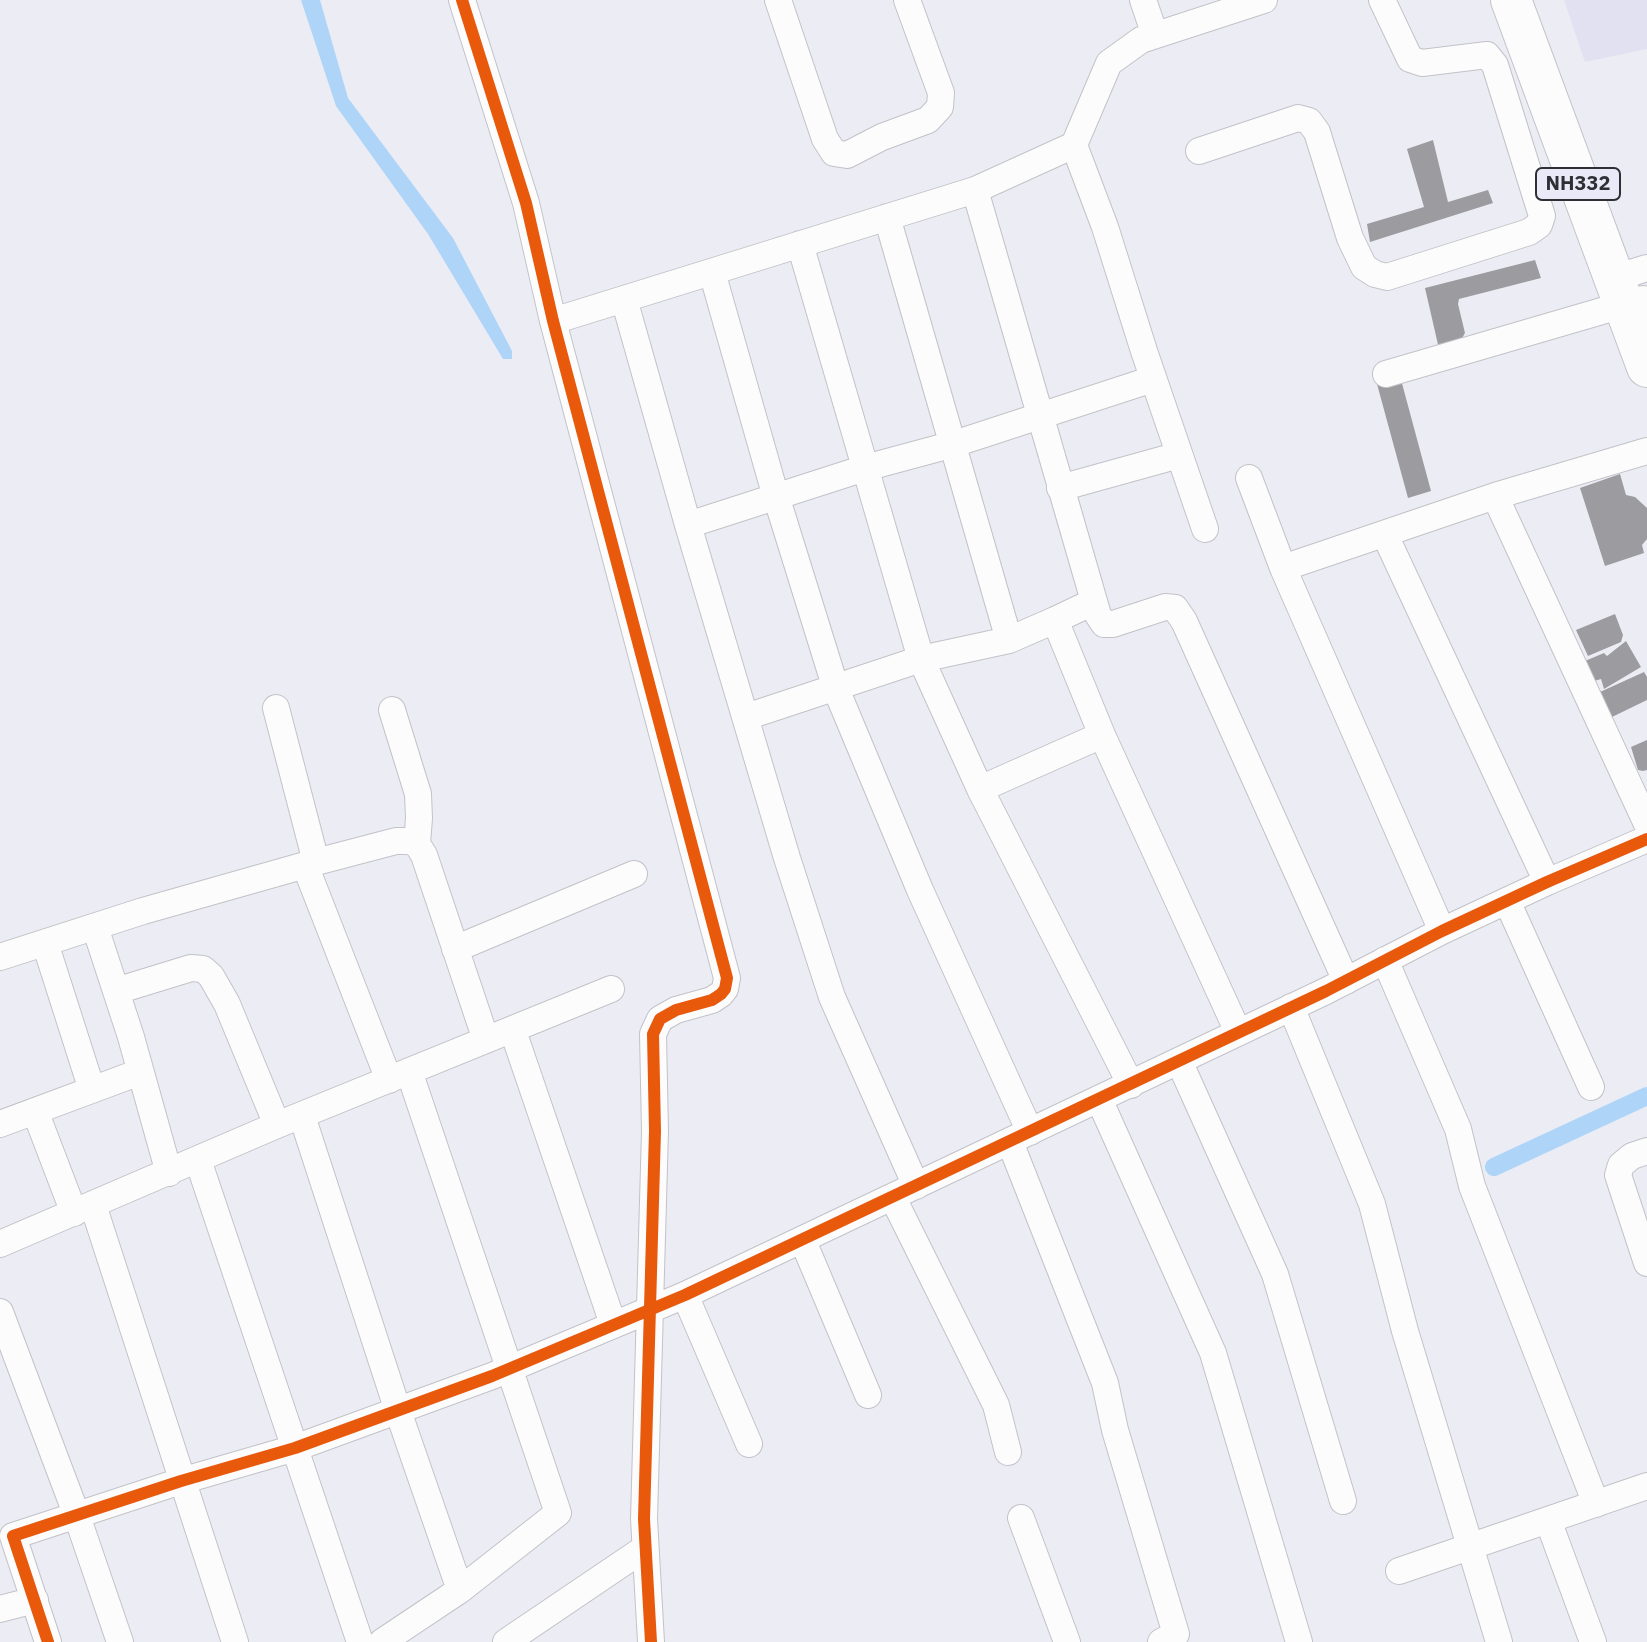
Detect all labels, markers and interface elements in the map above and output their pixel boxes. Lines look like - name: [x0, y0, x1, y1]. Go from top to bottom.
- road number: NH332: [1536, 168, 1620, 200]

